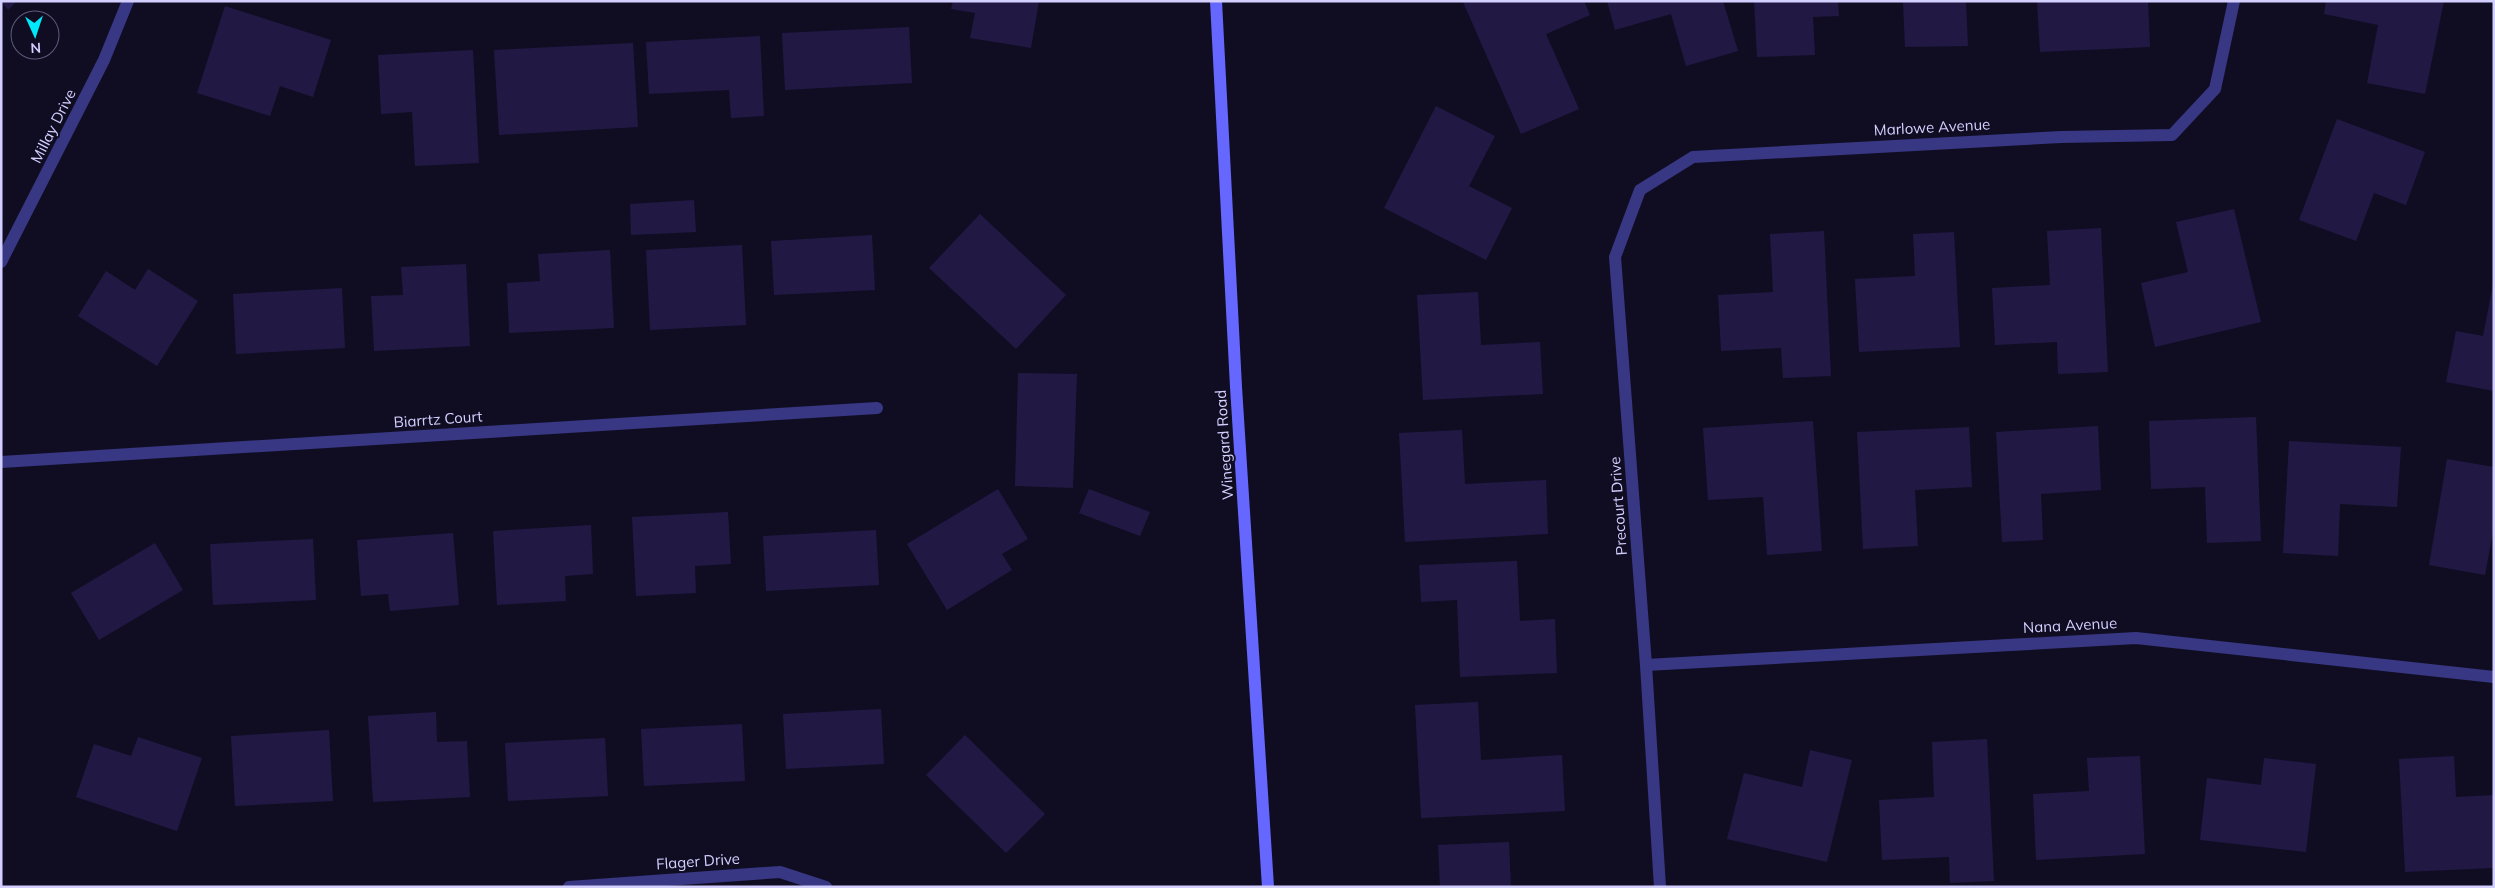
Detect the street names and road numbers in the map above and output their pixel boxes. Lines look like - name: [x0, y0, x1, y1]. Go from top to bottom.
- street label: Millay Drive: [26, 86, 80, 166]
- street label: Marlowe Avenue: [1873, 114, 1991, 140]
- street label: Winegard Road: [1211, 389, 1237, 501]
- street label: Biarrtz Court: [393, 406, 483, 432]
- street label: Precourt Drive: [1605, 456, 1631, 556]
- street label: Nana Avenue: [2022, 613, 2118, 637]
- street label: Flager Drive: [656, 849, 740, 873]

